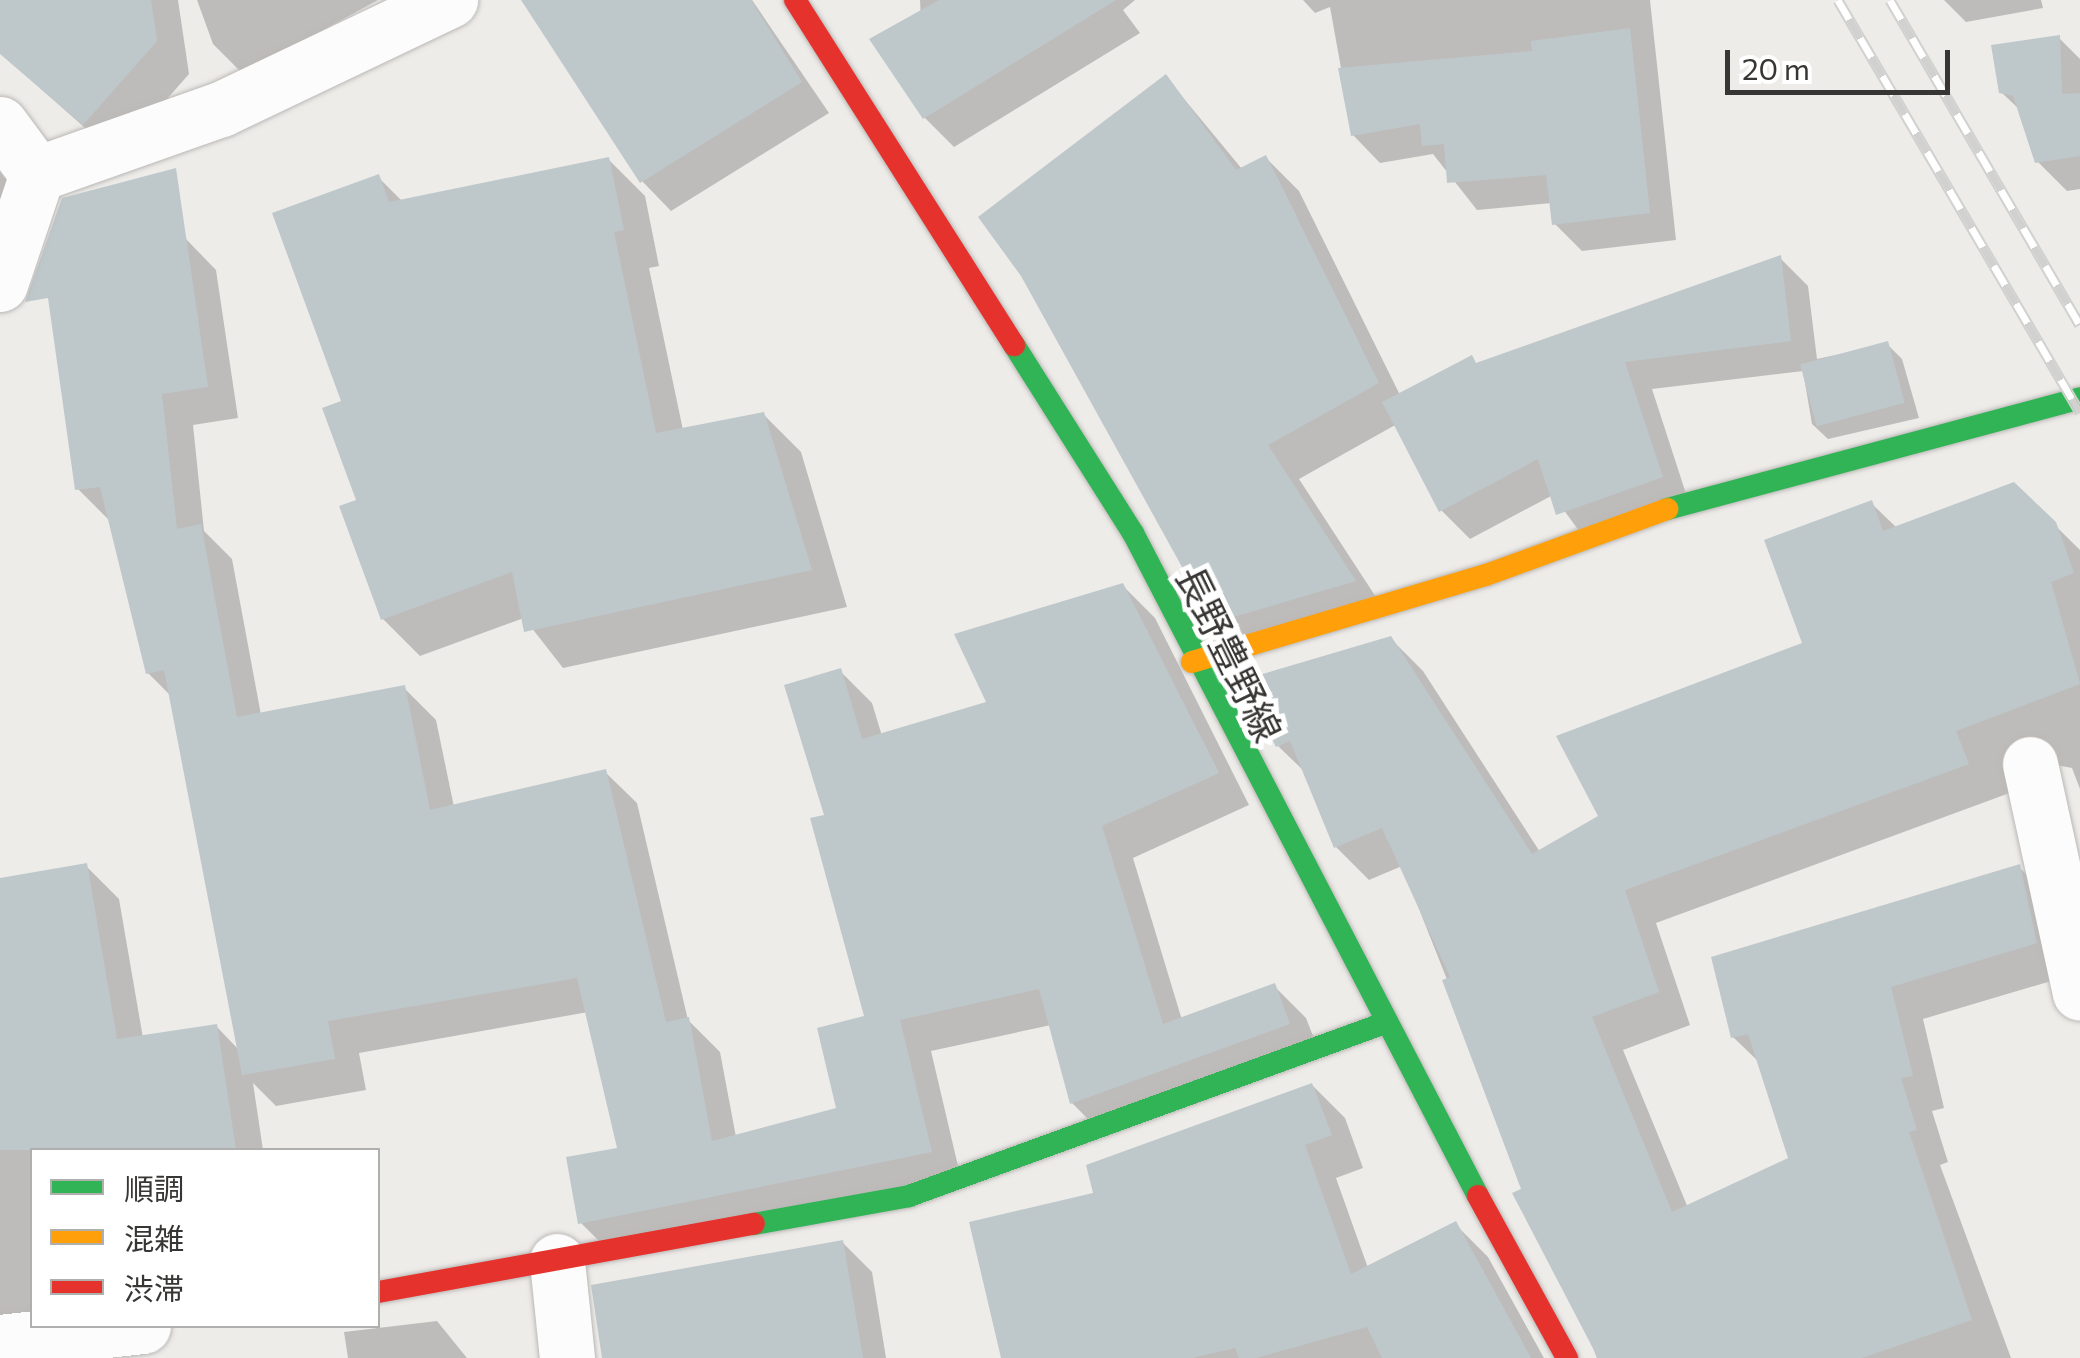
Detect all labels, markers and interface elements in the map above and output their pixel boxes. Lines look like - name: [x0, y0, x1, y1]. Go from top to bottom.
- scale bar: [1730, 30, 1955, 92]
- text: 20 m: [1742, 49, 1810, 86]
- street label: 長野豊野線: [1168, 558, 1292, 748]
- legend: [30, 1148, 380, 1328]
- text: 順調: [124, 1169, 184, 1206]
- text: 混雑: [124, 1219, 184, 1256]
- text: 渋滞: [124, 1269, 184, 1306]

